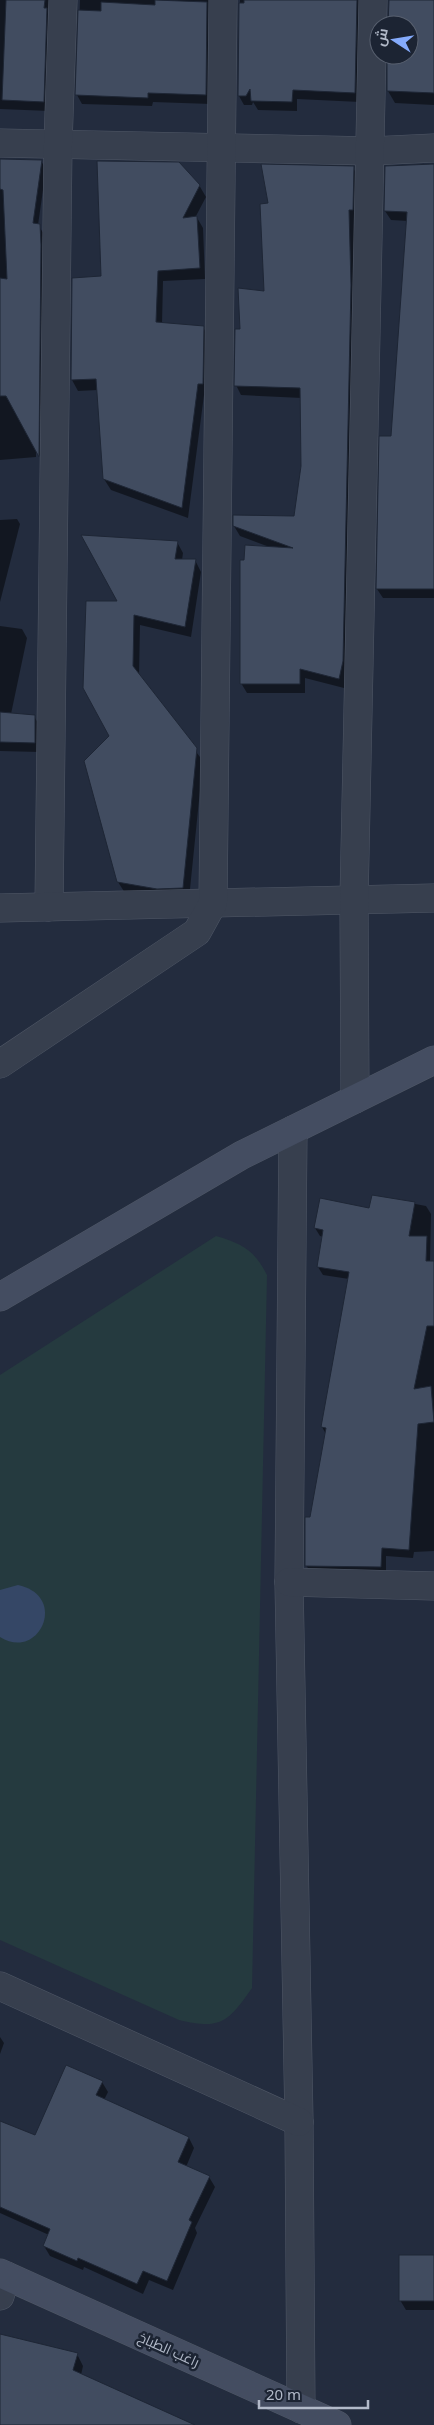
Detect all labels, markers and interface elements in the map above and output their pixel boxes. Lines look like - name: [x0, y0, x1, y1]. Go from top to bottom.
- north arrow: [369, 15, 419, 65]
- text: ش: [370, 26, 392, 48]
- street label: راغب الطباخ: [135, 2327, 203, 2371]
- scale bar: [259, 2378, 368, 2410]
- text: 20 m: [266, 2384, 301, 2404]

